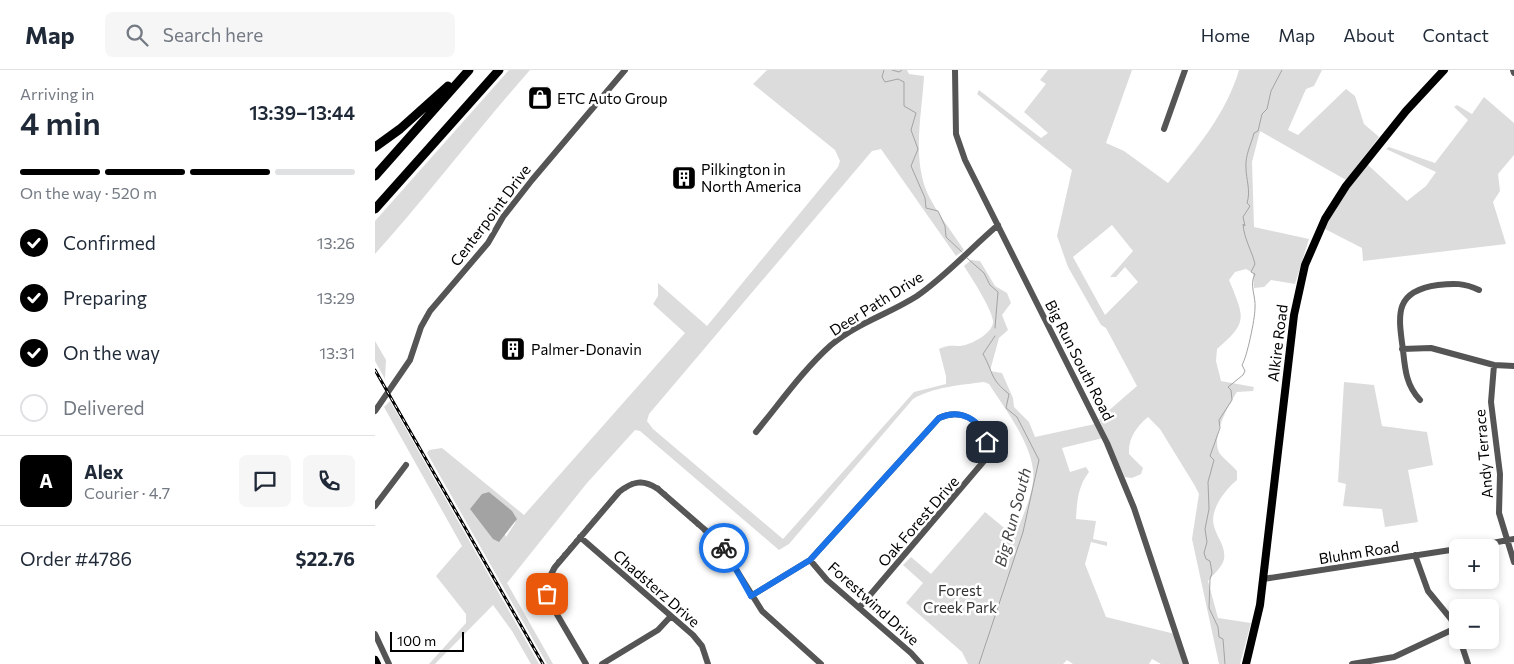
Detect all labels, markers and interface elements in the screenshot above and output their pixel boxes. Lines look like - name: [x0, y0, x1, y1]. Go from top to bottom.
- search box: [105, 12, 455, 57]
- text: Map: [25, 20, 75, 49]
- icon: search: [123, 21, 151, 49]
- text: Search here: [163, 23, 263, 46]
- text: Home: [1201, 24, 1250, 46]
- text: Map: [1278, 24, 1315, 46]
- text: About: [1343, 24, 1395, 46]
- text: Contact: [1423, 24, 1489, 46]
- text: Arriving in: [20, 84, 94, 103]
- shop icon: ETC Auto Group: [527, 85, 553, 111]
- place label: ETC Auto Group: [557, 89, 668, 107]
- text: 13:39–13:44: [249, 101, 355, 124]
- text: 4 min: [20, 102, 101, 142]
- place label: Pilkington in North America: [701, 160, 801, 195]
- street label: Centerpoint Drive: [446, 161, 534, 269]
- building icon: Pilkington in North America: [671, 165, 697, 191]
- text: On the way · 520 m: [20, 183, 157, 202]
- icon: check: [20, 229, 48, 257]
- text: Confirmed: [63, 231, 156, 254]
- text: 13:26: [317, 233, 355, 252]
- street label: Deer Path Drive: [826, 267, 926, 339]
- icon: check: [20, 284, 48, 312]
- text: Preparing: [63, 286, 147, 309]
- text: 13:29: [317, 288, 355, 307]
- street label: Big Run South Road: [1042, 297, 1118, 423]
- street label: Alkire Road: [1263, 303, 1291, 383]
- building icon: Palmer-Donavin: [500, 336, 526, 362]
- icon: check: [20, 339, 48, 367]
- place label: Palmer-Donavin: [531, 340, 642, 358]
- text: On the way: [63, 341, 160, 364]
- text: 13:31: [319, 343, 355, 362]
- text: Delivered: [63, 396, 144, 419]
- street label: Andy Terrace: [1470, 408, 1496, 499]
- pin: [966, 421, 1008, 463]
- icon: home: [973, 428, 1001, 456]
- button: chat: [239, 455, 291, 507]
- button: phone: [303, 455, 355, 507]
- text: Alex: [84, 460, 124, 483]
- water label: Big Run South: [990, 465, 1034, 569]
- text: A: [39, 469, 53, 492]
- street label: Oak Forest Drive: [874, 472, 962, 570]
- text: Courier · 4.7: [84, 483, 170, 502]
- courier: [699, 523, 749, 573]
- icon: bike: [710, 534, 738, 562]
- street label: Bluhm Road: [1317, 537, 1401, 567]
- map controls: [1449, 539, 1499, 649]
- button: +: [1449, 539, 1499, 589]
- street label: Chadsterz Drive: [610, 546, 704, 630]
- text: Order #4786: [20, 547, 132, 570]
- text: $22.76: [296, 547, 355, 570]
- street label: Forestwind Drive: [825, 557, 923, 649]
- pin: [526, 573, 568, 615]
- icon: bag: [533, 580, 561, 608]
- park label: Forest Creek Park: [923, 581, 997, 616]
- button: −: [1449, 599, 1499, 649]
- scale bar: [390, 629, 464, 652]
- text: 100 m: [397, 632, 436, 649]

